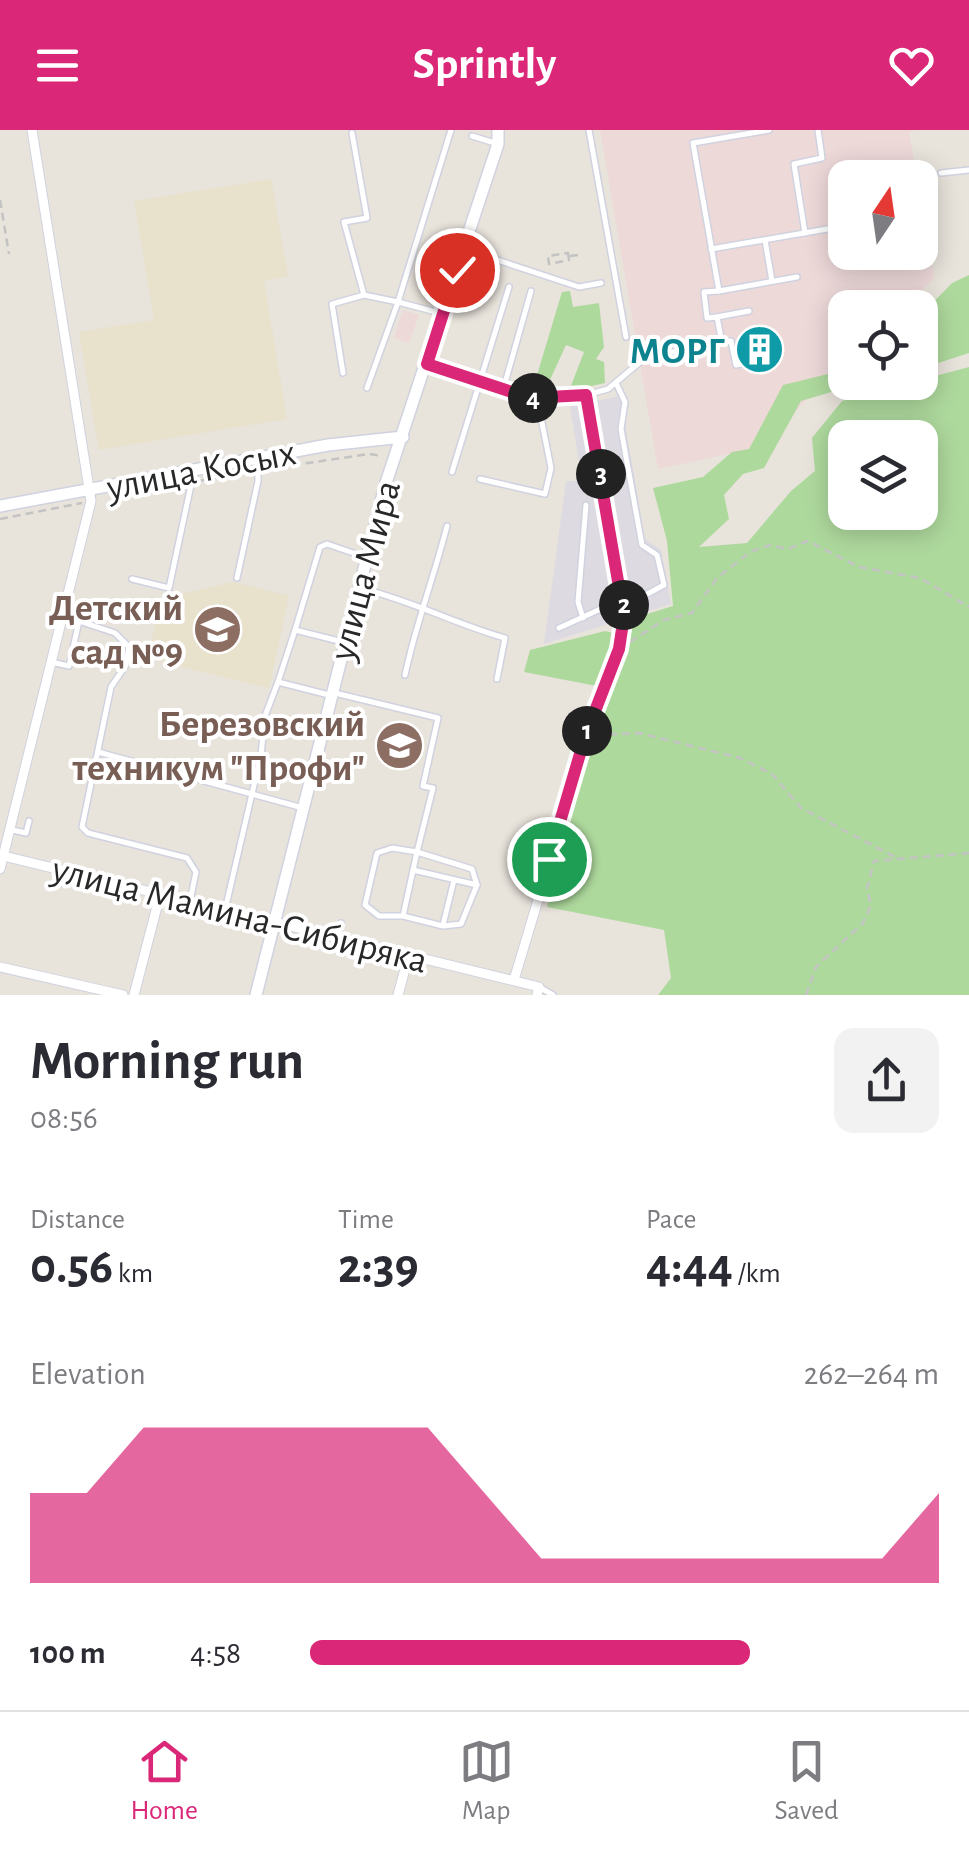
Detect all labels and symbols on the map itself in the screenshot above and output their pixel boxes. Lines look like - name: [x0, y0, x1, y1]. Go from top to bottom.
- north arrow: [828, 160, 938, 270]
- pin: [415, 228, 500, 313]
- building icon: МОРГ: [734, 324, 786, 376]
- place label: МОРГ: [629, 333, 725, 371]
- pin: 4: [508, 373, 558, 423]
- street label: улица Косых: [103, 434, 299, 508]
- pin: 3: [576, 449, 626, 499]
- street label: улица Мира: [323, 477, 408, 665]
- pin: 2: [599, 580, 649, 630]
- place label: Детский сад №9: [49, 590, 183, 672]
- school or university icon: Детский сад №9: [192, 603, 244, 655]
- place label: Березовский техникум "Профи": [72, 706, 365, 788]
- pin: 1: [562, 706, 612, 756]
- school or university icon: Березовский техникум "Профи": [374, 719, 426, 771]
- pin: [507, 817, 592, 902]
- street label: улица Мамина-Сибиряка: [47, 851, 431, 981]

